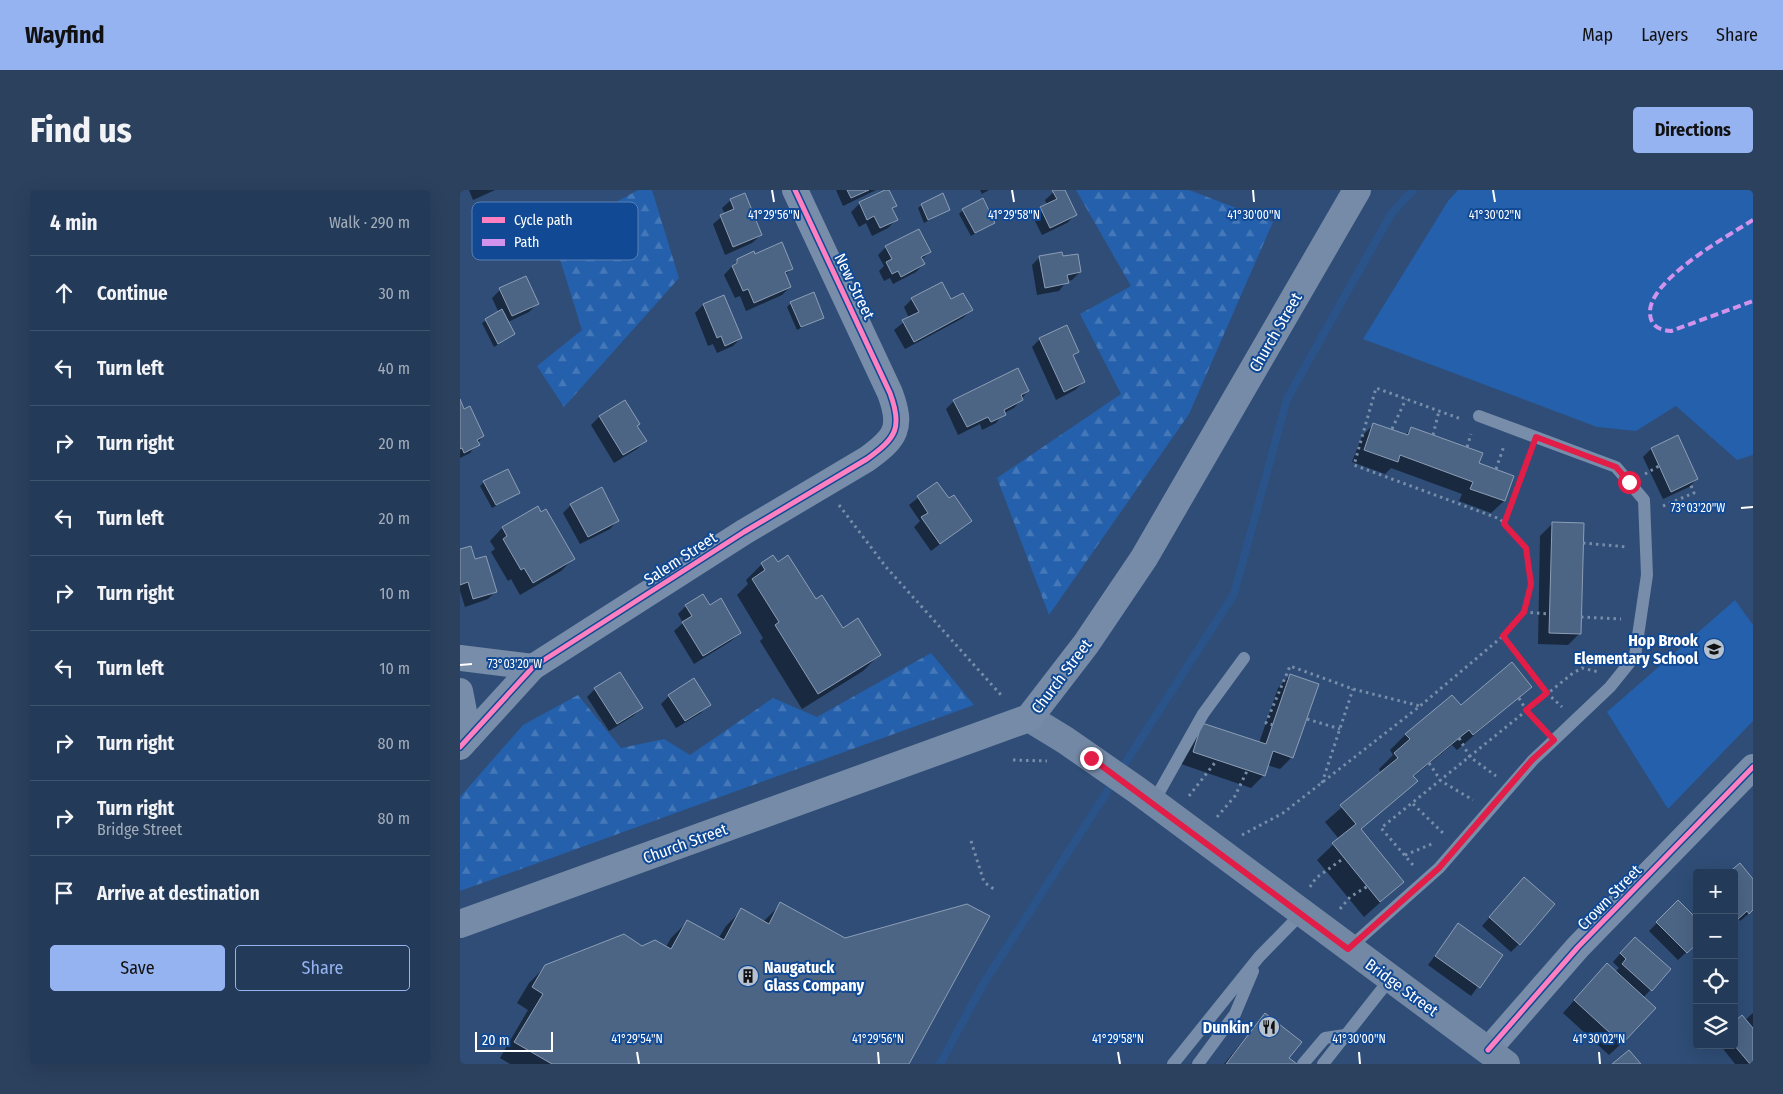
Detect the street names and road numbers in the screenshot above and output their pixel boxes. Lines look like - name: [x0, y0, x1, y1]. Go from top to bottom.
- street label: New Street: [830, 250, 879, 323]
- street label: Church Street: [1245, 289, 1306, 375]
- street label: Salem Street: [640, 527, 721, 589]
- street label: Church Street: [1027, 635, 1096, 717]
- street label: Church Street: [640, 819, 731, 867]
- street label: Crown Street: [1574, 860, 1646, 934]
- street label: Bridge Street: [1362, 955, 1442, 1021]

